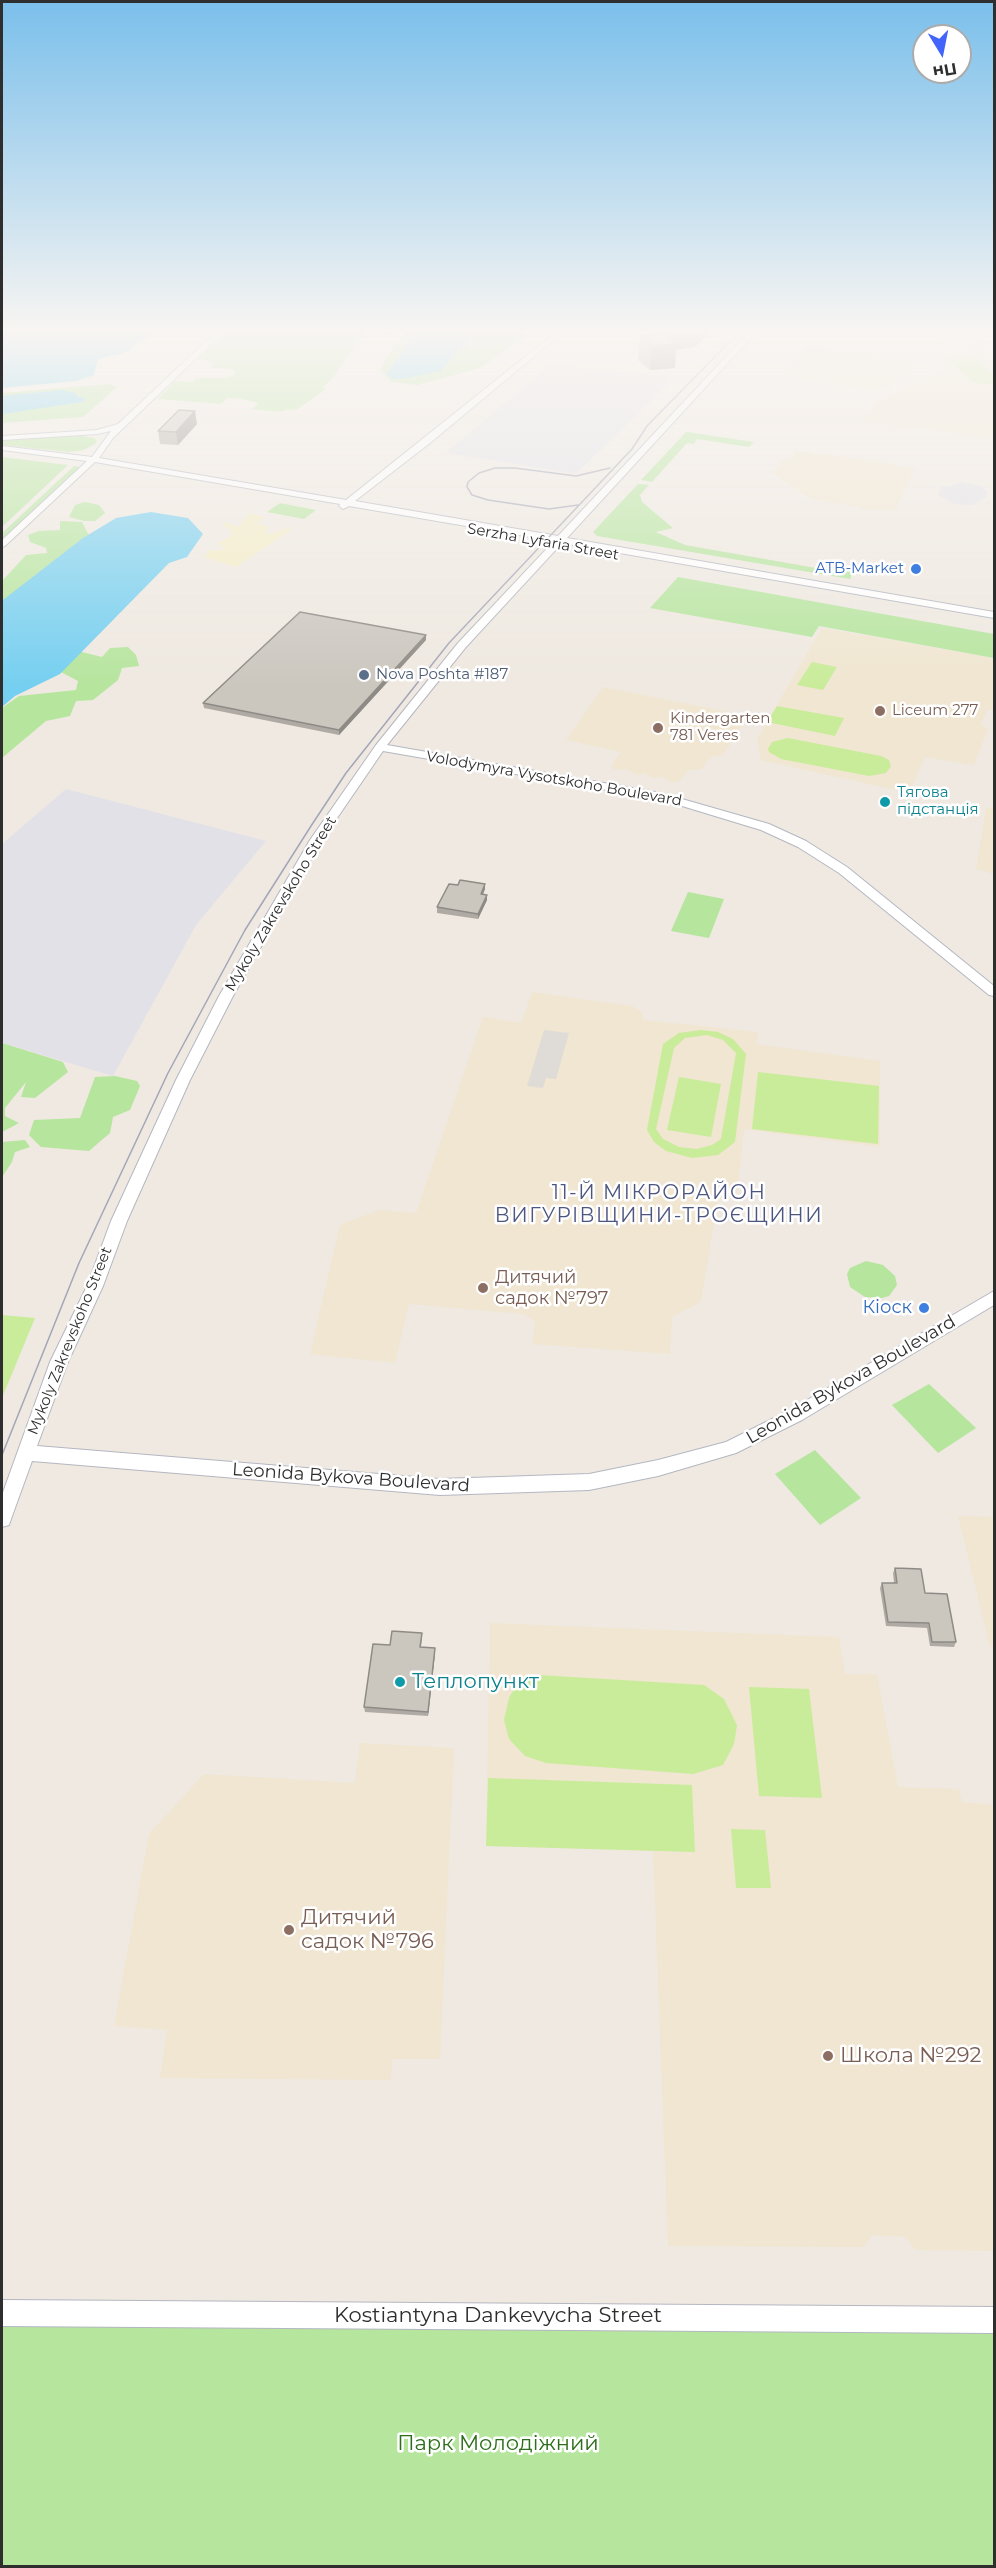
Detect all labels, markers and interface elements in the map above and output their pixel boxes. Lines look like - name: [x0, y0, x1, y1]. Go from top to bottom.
- north arrow: [912, 24, 972, 84]
- text: Пн: [931, 59, 958, 82]
- street label: Serzha Lyfaria Street: [466, 520, 620, 564]
- place label: ATB-Market: [815, 560, 904, 578]
- marker: ATB-Market: [909, 562, 923, 576]
- place label: Nova Poshta #187: [376, 666, 508, 684]
- marker: Nova Poshta #187: [357, 668, 371, 682]
- place label: Liceum 277: [892, 702, 978, 720]
- marker: Liceum 277: [873, 704, 887, 718]
- place label: Kindergarten 781 Veres: [670, 710, 770, 745]
- marker: Kindergarten 781 Veres: [651, 721, 665, 735]
- street label: Volodymyra Vysotskoho Boulevard: [425, 748, 683, 810]
- place label: Тягова пiдстанцiя: [897, 784, 979, 819]
- marker: Тягова пiдстанцiя: [878, 795, 892, 809]
- street label: Mykoly Zakrevskoho Street: [222, 813, 340, 995]
- district label: 11-Й МІКРОРАЙОН ВИГУРІВЩИНИ-ТРОЄЩИНИ: [495, 1181, 823, 1228]
- street label: Mykoly Zakrevskoho Street: [24, 1244, 116, 1438]
- place label: Дитячий садок №797: [495, 1267, 608, 1310]
- marker: Дитячий садок №797: [476, 1281, 490, 1295]
- place label: Кіоск: [863, 1297, 912, 1319]
- marker: Кіоск: [917, 1301, 931, 1315]
- street label: Leonida Bykova Boulevard: [742, 1311, 960, 1449]
- street label: Leonida Bykova Boulevard: [231, 1459, 471, 1497]
- place label: Теплопункт: [412, 1669, 539, 1695]
- marker: Теплопункт: [393, 1675, 407, 1689]
- place label: Дитячий садок №796: [301, 1905, 434, 1955]
- marker: Дитячий садок №796: [282, 1923, 296, 1937]
- place label: Школа №292: [840, 2043, 981, 2069]
- marker: Школа №292: [821, 2049, 835, 2063]
- street label: Kostiantyna Dankevycha Street: [334, 2303, 662, 2329]
- park label: Парк Молодіжний: [397, 2431, 599, 2457]

